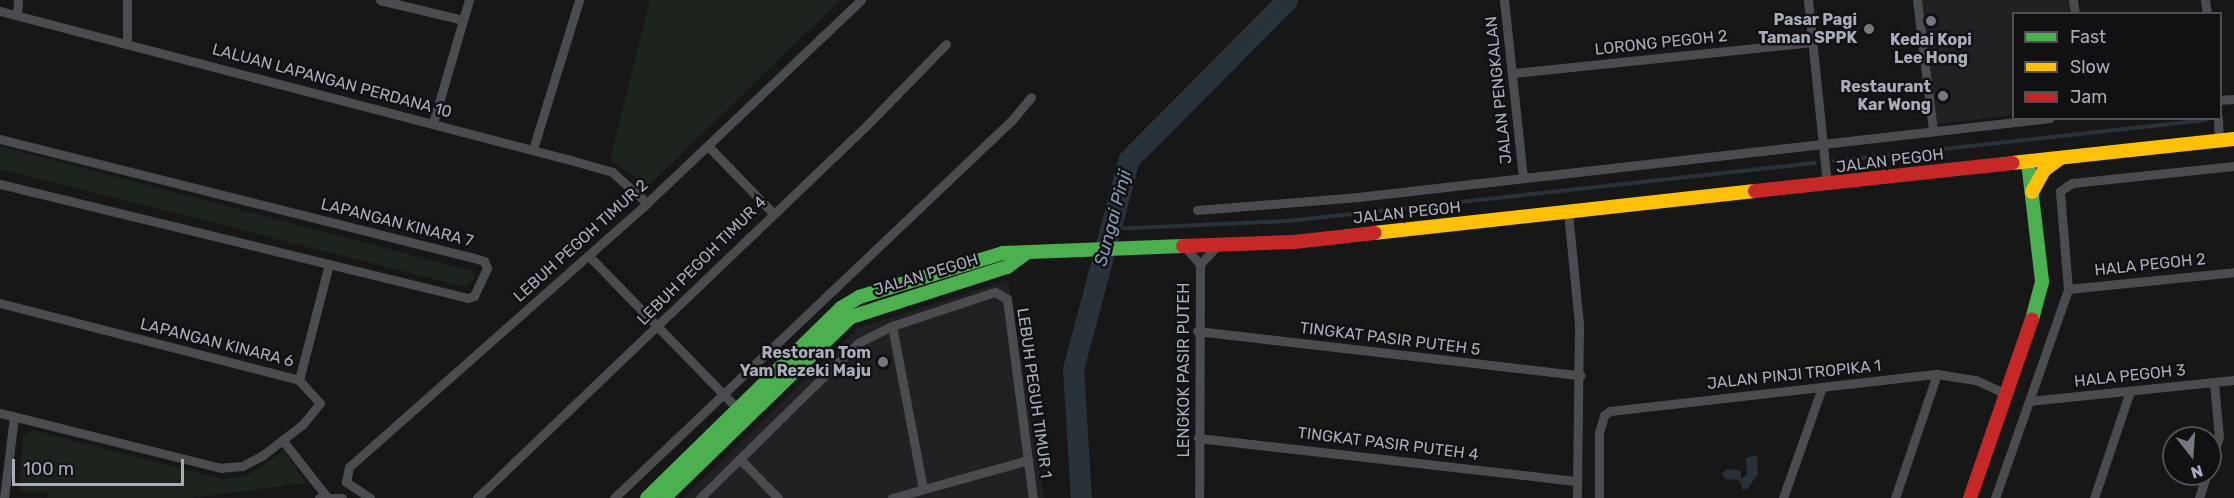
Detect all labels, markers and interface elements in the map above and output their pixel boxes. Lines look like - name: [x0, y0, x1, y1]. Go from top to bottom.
- place label: Pasar Pagi Taman SPPK: [1758, 10, 1857, 48]
- legend: [2012, 12, 2222, 120]
- marker: Kedai Kopi Lee Hong: [1924, 14, 1938, 28]
- street label: JALAN PENGKALAN: [1482, 15, 1516, 165]
- marker: Pasar Pagi Taman SPPK: [1862, 22, 1876, 36]
- street label: LORONG PEGOH 2: [1594, 26, 1728, 60]
- text: Fast: [2070, 26, 2106, 48]
- place label: Kedai Kopi Lee Hong: [1890, 30, 1972, 68]
- street label: LALUAN LAPANGAN PERDANA 10: [210, 40, 454, 122]
- text: Slow: [2070, 56, 2110, 78]
- place label: Restaurant Kar Wong: [1840, 77, 1931, 115]
- text: Jam: [2070, 86, 2107, 108]
- marker: Restaurant Kar Wong: [1936, 89, 1950, 103]
- street label: JALAN PEGOH: [1835, 145, 1945, 177]
- water label: Sungai Pinji: [1090, 167, 1136, 269]
- street label: LEBUH PEGOH TIMUR 2: [510, 176, 652, 306]
- street label: LEBUH PEGOH TIMUR 4: [633, 192, 771, 330]
- street label: LAPANGAN KINARA 7: [319, 195, 475, 251]
- street label: JALAN PEGOH: [1352, 198, 1462, 228]
- street label: JALAN PEGOH: [871, 250, 981, 300]
- street label: HALA PEGOH 2: [2093, 250, 2207, 280]
- street label: LENGKOK PASIR PUTEH: [1174, 283, 1194, 457]
- street label: LEBUH PEGUH TIMUR 1: [1013, 306, 1055, 480]
- street label: LAPANGAN KINARA 6: [138, 315, 296, 371]
- street label: TINGKAT PASIR PUTEH 5: [1298, 318, 1482, 360]
- place label: Restoran Tom Yam Rezeki Maju: [740, 343, 871, 381]
- marker: Restoran Tom Yam Rezeki Maju: [876, 355, 890, 369]
- street label: JALAN PINJI TROPIKA 1: [1706, 356, 1882, 394]
- street label: HALA PEGOH 3: [2073, 361, 2187, 391]
- street label: TINGKAT PASIR PUTEH 4: [1296, 423, 1480, 465]
- north arrow: [2162, 426, 2222, 486]
- scale bar: [15, 447, 188, 485]
- text: 100 m: [23, 458, 74, 480]
- text: N: [2189, 461, 2205, 483]

